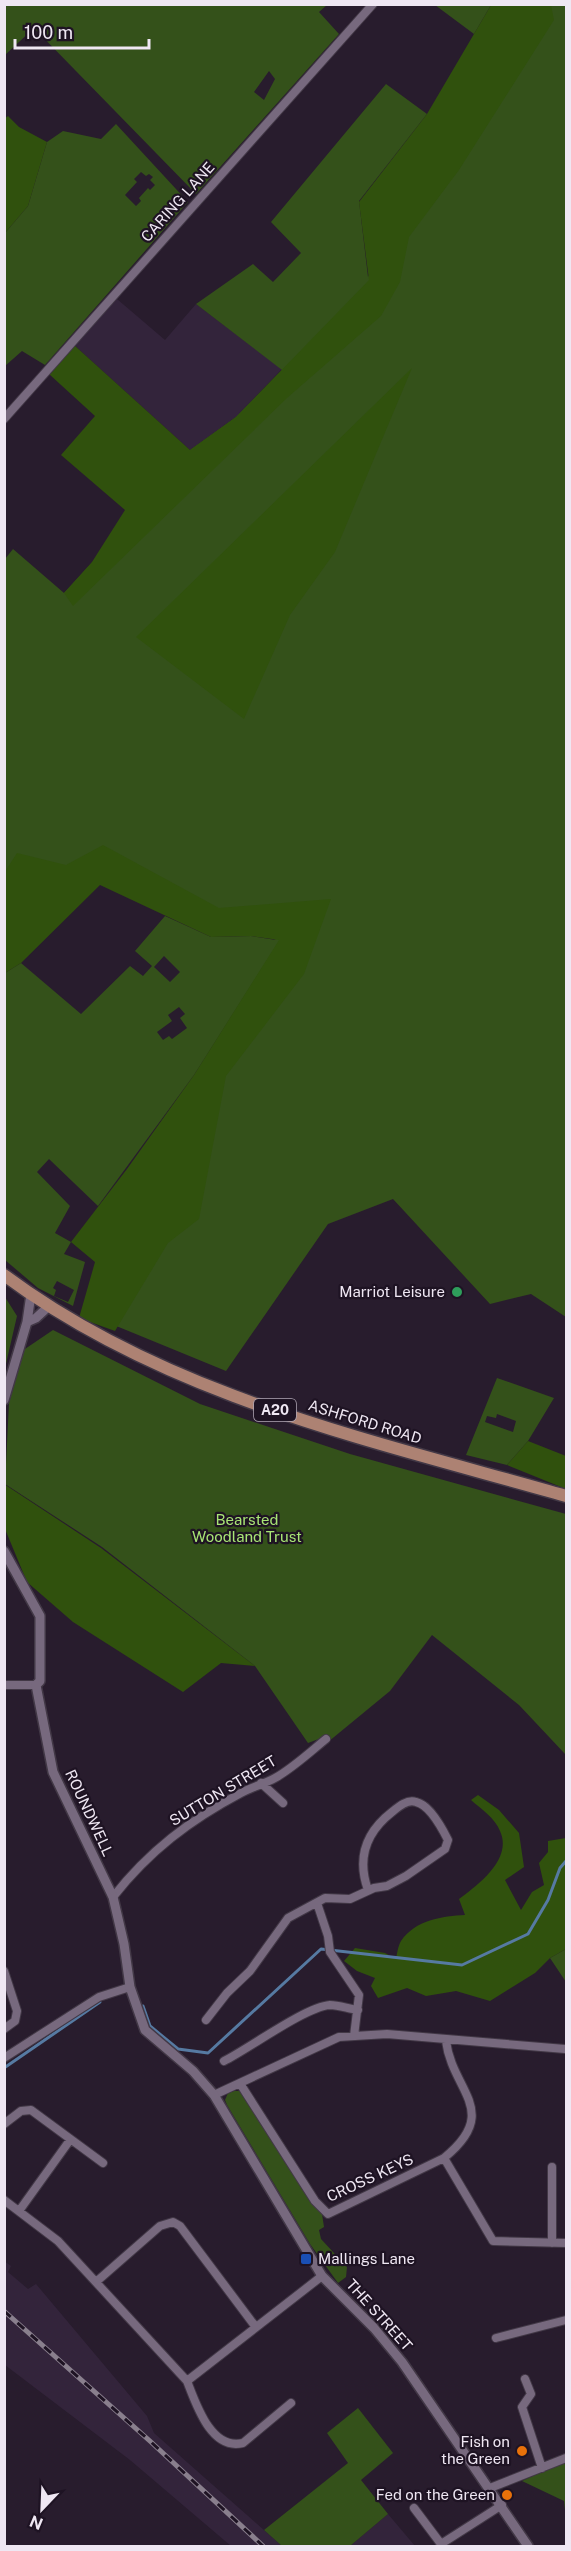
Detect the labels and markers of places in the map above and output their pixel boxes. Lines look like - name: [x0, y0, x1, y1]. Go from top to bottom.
- place label: Marriot Leisure: [339, 1283, 445, 1300]
- marker: Marriot Leisure: [450, 1285, 464, 1299]
- place label: Mallings Lane: [318, 2250, 415, 2267]
- marker: Mallings Lane: [299, 2252, 313, 2266]
- place label: Fish on the Green: [441, 2433, 510, 2467]
- marker: Fish on the Green: [515, 2444, 529, 2458]
- place label: Fed on the Green: [376, 2486, 495, 2503]
- marker: Fed on the Green: [500, 2488, 514, 2502]

